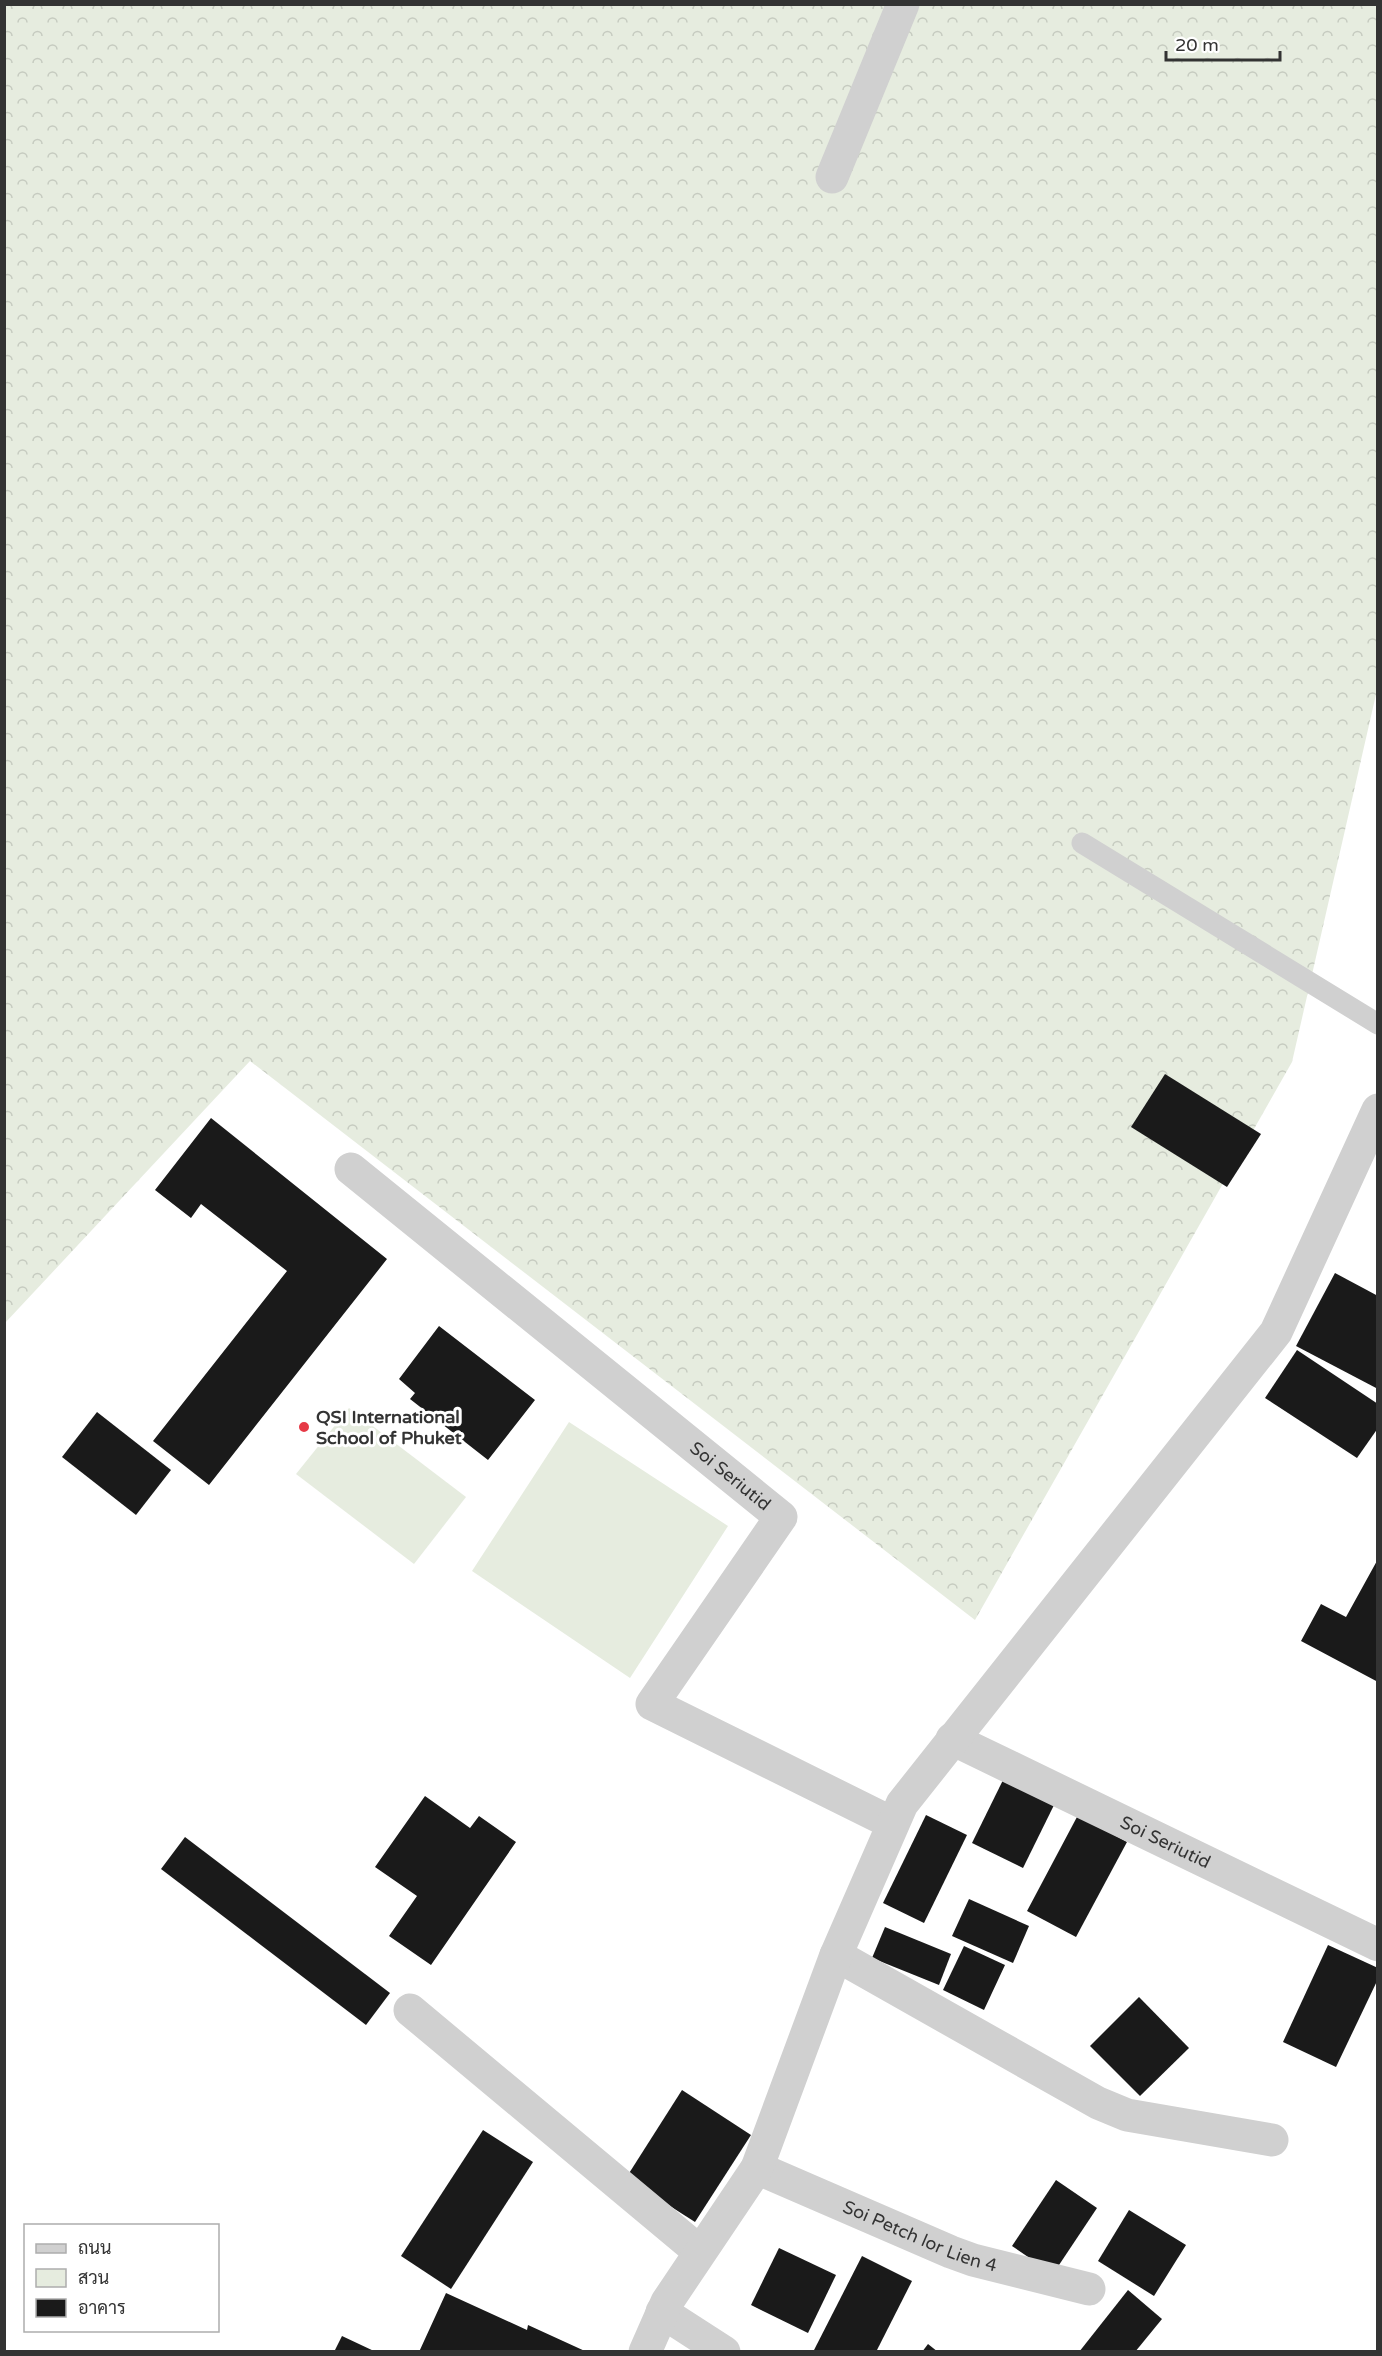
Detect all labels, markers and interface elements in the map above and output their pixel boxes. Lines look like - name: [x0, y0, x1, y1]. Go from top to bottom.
- scale bar: [1166, 24, 1280, 62]
- text: 20 m: [1175, 34, 1219, 56]
- place label: QSI International School of Phuket: [316, 1406, 462, 1449]
- marker: QSI International School of Phuket: [297, 1420, 311, 1434]
- street label: Soi Seriutid: [685, 1437, 775, 1515]
- street label: Soi Seriutid: [1117, 1811, 1214, 1873]
- street label: Soi Petch lor Lien 4: [840, 2196, 999, 2277]
- legend: [24, 2224, 219, 2332]
- text: ถนน: [78, 2237, 111, 2259]
- text: สวน: [78, 2267, 109, 2289]
- text: อาคาร: [78, 2297, 126, 2319]

